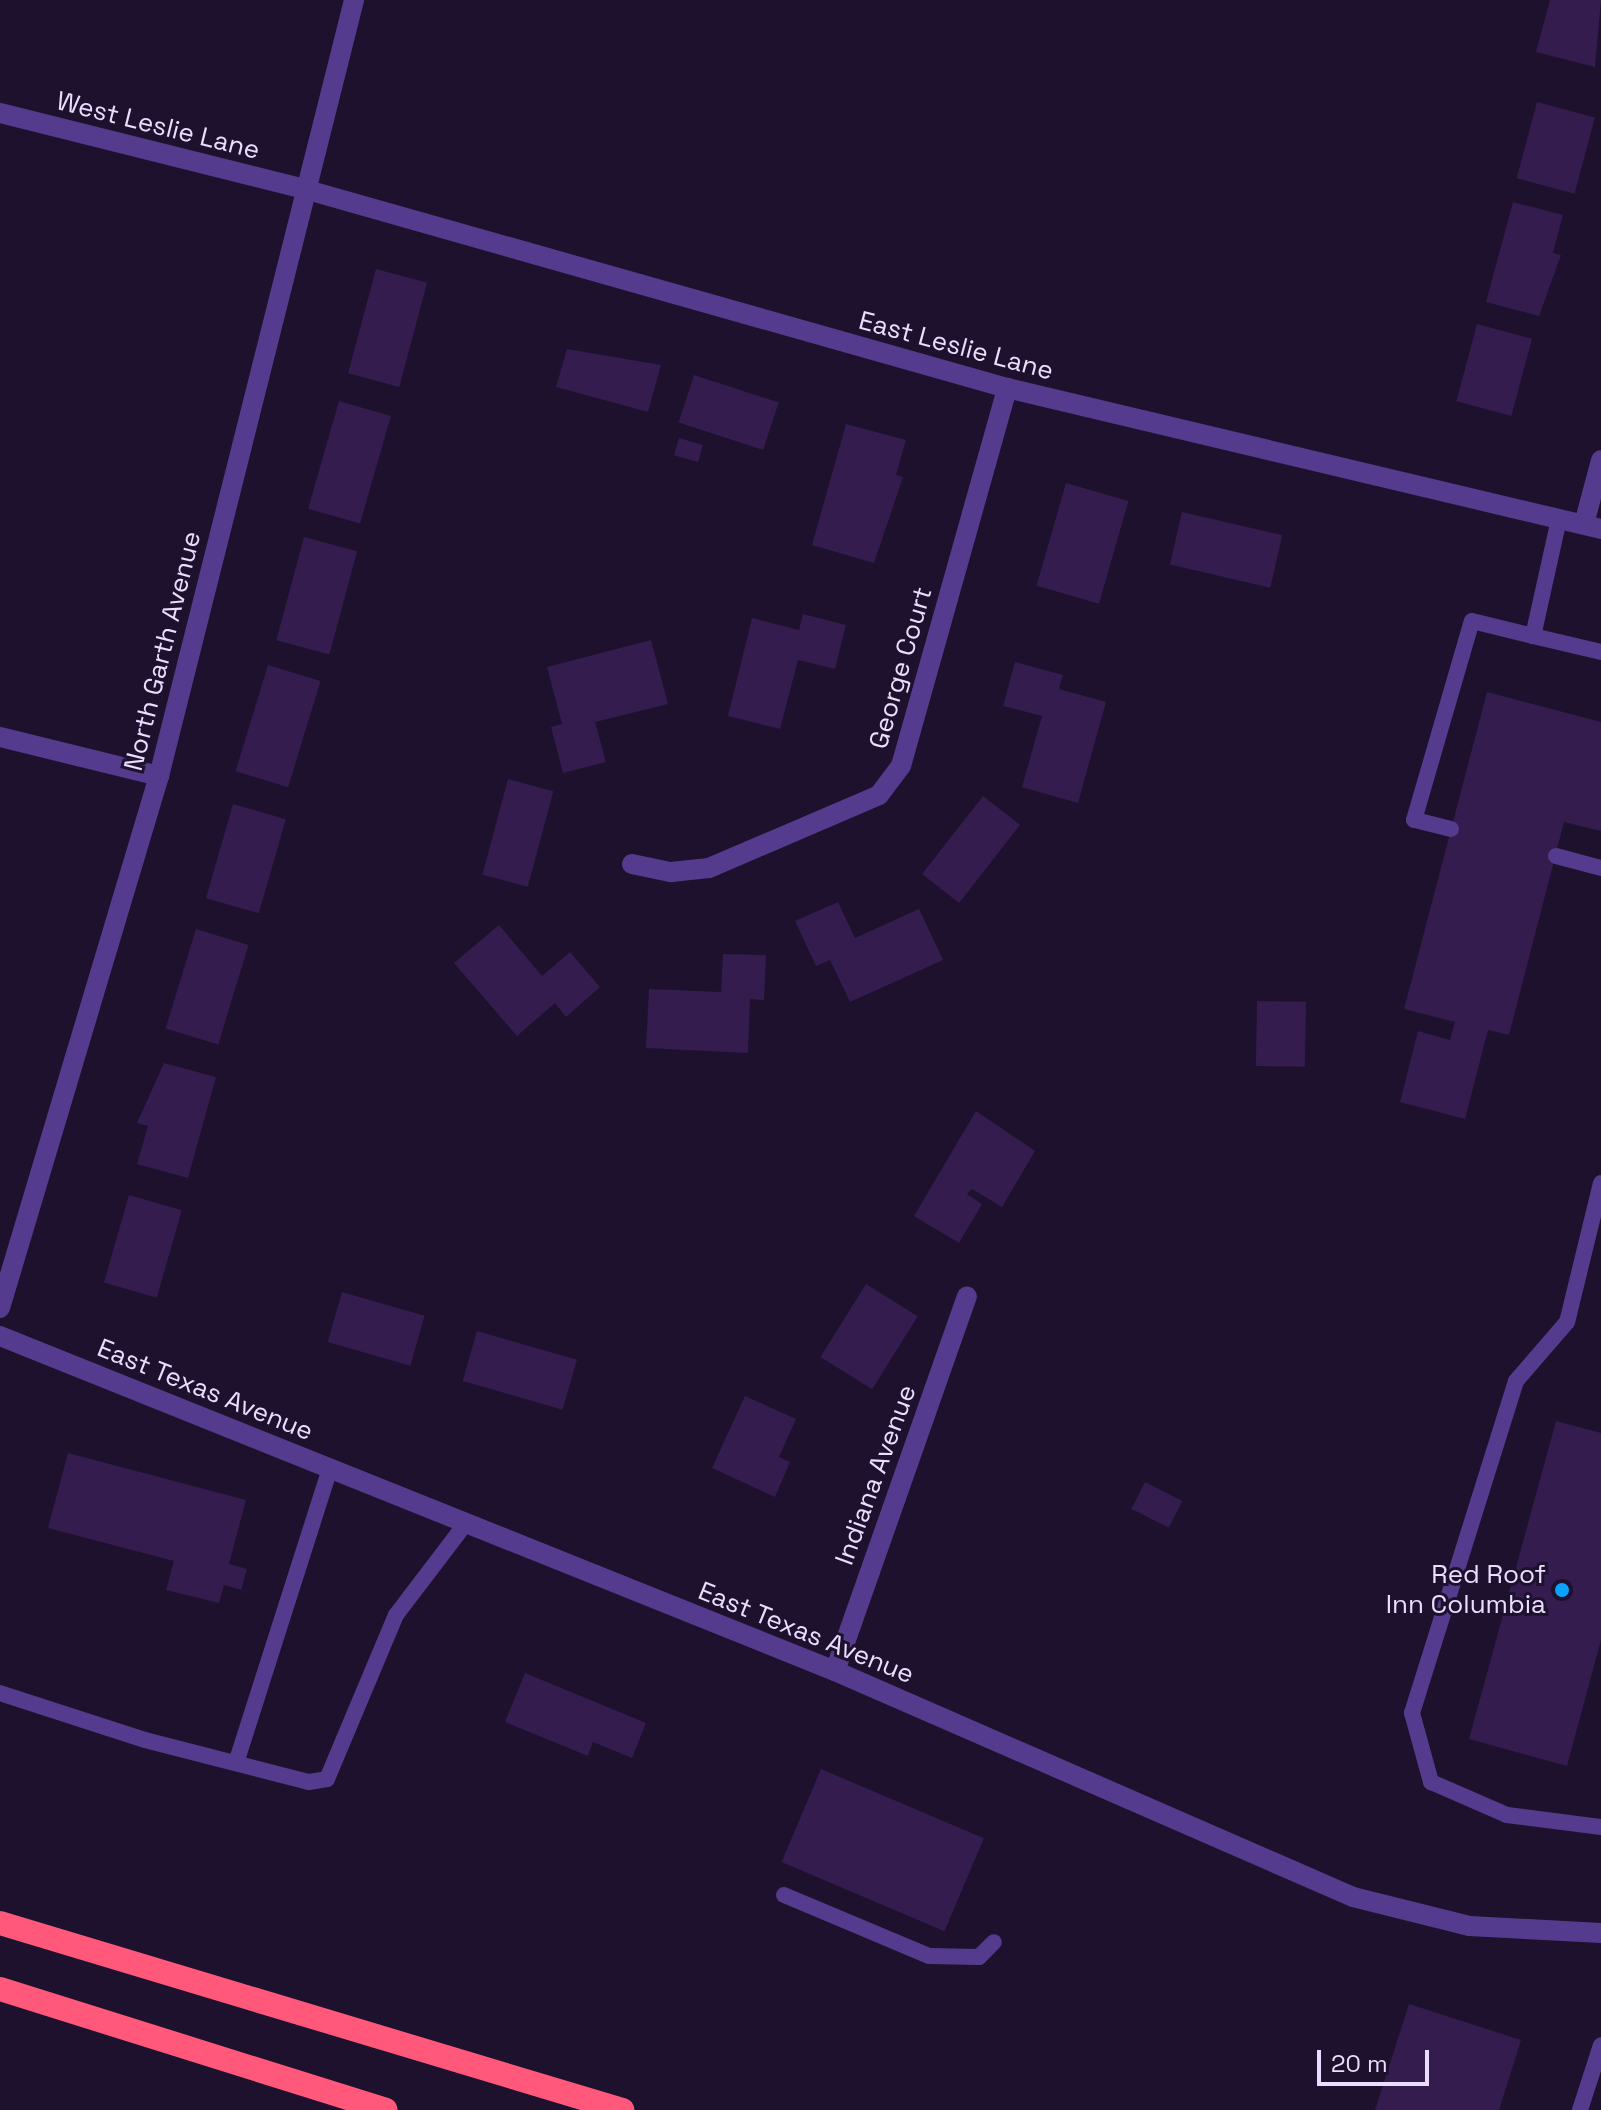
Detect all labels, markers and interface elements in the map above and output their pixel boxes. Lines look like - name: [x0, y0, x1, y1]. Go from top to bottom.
- street label: West Leslie Lane: [53, 86, 263, 166]
- street label: East Leslie Lane: [855, 305, 1057, 387]
- street label: North Garth Avenue: [118, 528, 208, 774]
- street label: George Court: [863, 583, 939, 753]
- street label: East Texas Avenue: [92, 1332, 318, 1448]
- street label: Indiana Avenue: [829, 1381, 923, 1569]
- place label: Red Roof Inn Columbia: [1386, 1559, 1546, 1620]
- street label: East Texas Avenue: [693, 1575, 919, 1691]
- marker: Red Roof Inn Columbia: [1553, 1581, 1571, 1599]
- scale bar: [1321, 2034, 1433, 2084]
- text: 20 m: [1331, 2048, 1388, 2079]

